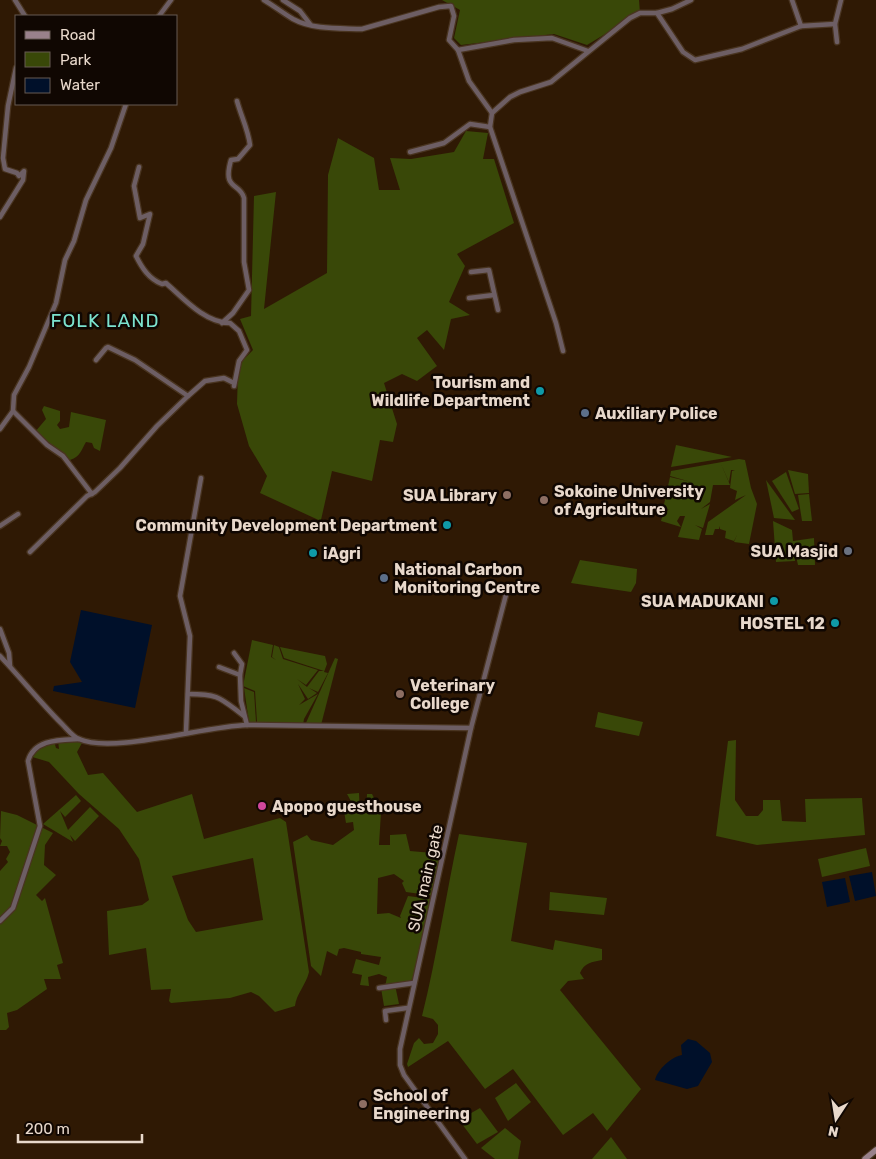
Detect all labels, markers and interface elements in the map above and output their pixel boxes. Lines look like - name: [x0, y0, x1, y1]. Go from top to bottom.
- legend: [15, 15, 178, 105]
- text: Road: [60, 26, 96, 44]
- text: Park: [60, 51, 91, 69]
- text: Water: [60, 76, 100, 94]
- district label: FOLK LAND: [50, 309, 160, 332]
- place label: Tourism and Wildlife Department: [371, 373, 531, 410]
- marker: Tourism and Wildlife Department: [534, 385, 546, 397]
- place label: Auxiliary Police: [595, 404, 718, 423]
- marker: Auxiliary Police: [579, 407, 591, 419]
- place label: Sokoine University of Agriculture: [554, 482, 704, 519]
- place label: SUA Library: [403, 486, 497, 505]
- marker: SUA Library: [501, 489, 513, 501]
- marker: Sokoine University of Agriculture: [538, 494, 550, 506]
- place label: Community Development Department: [135, 516, 438, 535]
- marker: Community Development Department: [441, 519, 453, 531]
- place label: SUA Masjid: [751, 542, 838, 561]
- place label: iAgri: [323, 544, 361, 563]
- marker: SUA Masjid: [842, 545, 854, 557]
- marker: iAgri: [307, 547, 319, 559]
- place label: National Carbon Monitoring Centre: [394, 560, 540, 597]
- marker: National Carbon Monitoring Centre: [378, 572, 390, 584]
- place label: SUA MADUKANI: [641, 592, 764, 611]
- marker: SUA MADUKANI: [768, 595, 780, 607]
- place label: HOSTEL 12: [740, 614, 825, 633]
- marker: HOSTEL 12: [829, 617, 841, 629]
- place label: Veterinary College: [410, 676, 496, 713]
- marker: Veterinary College: [394, 688, 406, 700]
- place label: Apopo guesthouse: [272, 797, 422, 816]
- marker: Apopo guesthouse: [256, 800, 268, 812]
- street label: SUA main gate: [404, 823, 447, 933]
- place label: School of Engineering: [373, 1086, 470, 1123]
- north arrow: [811, 1094, 861, 1144]
- marker: School of Engineering: [357, 1098, 369, 1110]
- scale bar: [18, 1112, 141, 1144]
- text: 200 m: [25, 1120, 70, 1138]
- text: N: [827, 1122, 840, 1141]

